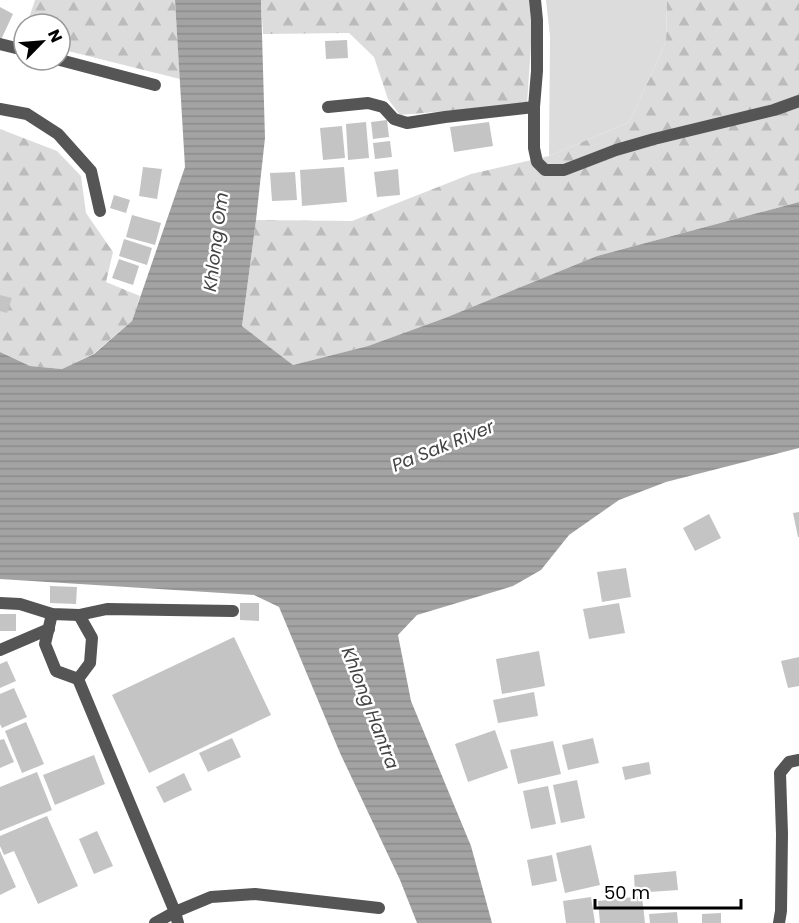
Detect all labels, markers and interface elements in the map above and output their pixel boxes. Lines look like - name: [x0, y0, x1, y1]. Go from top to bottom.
- north arrow: [12, 12, 72, 72]
- text: N: [42, 26, 68, 46]
- water label: Khlong Om: [197, 191, 234, 293]
- water label: Pa Sak River: [388, 413, 499, 477]
- water label: Khlong Hantra: [336, 643, 405, 772]
- scale bar: [595, 872, 740, 910]
- text: 50 m: [604, 880, 650, 905]

